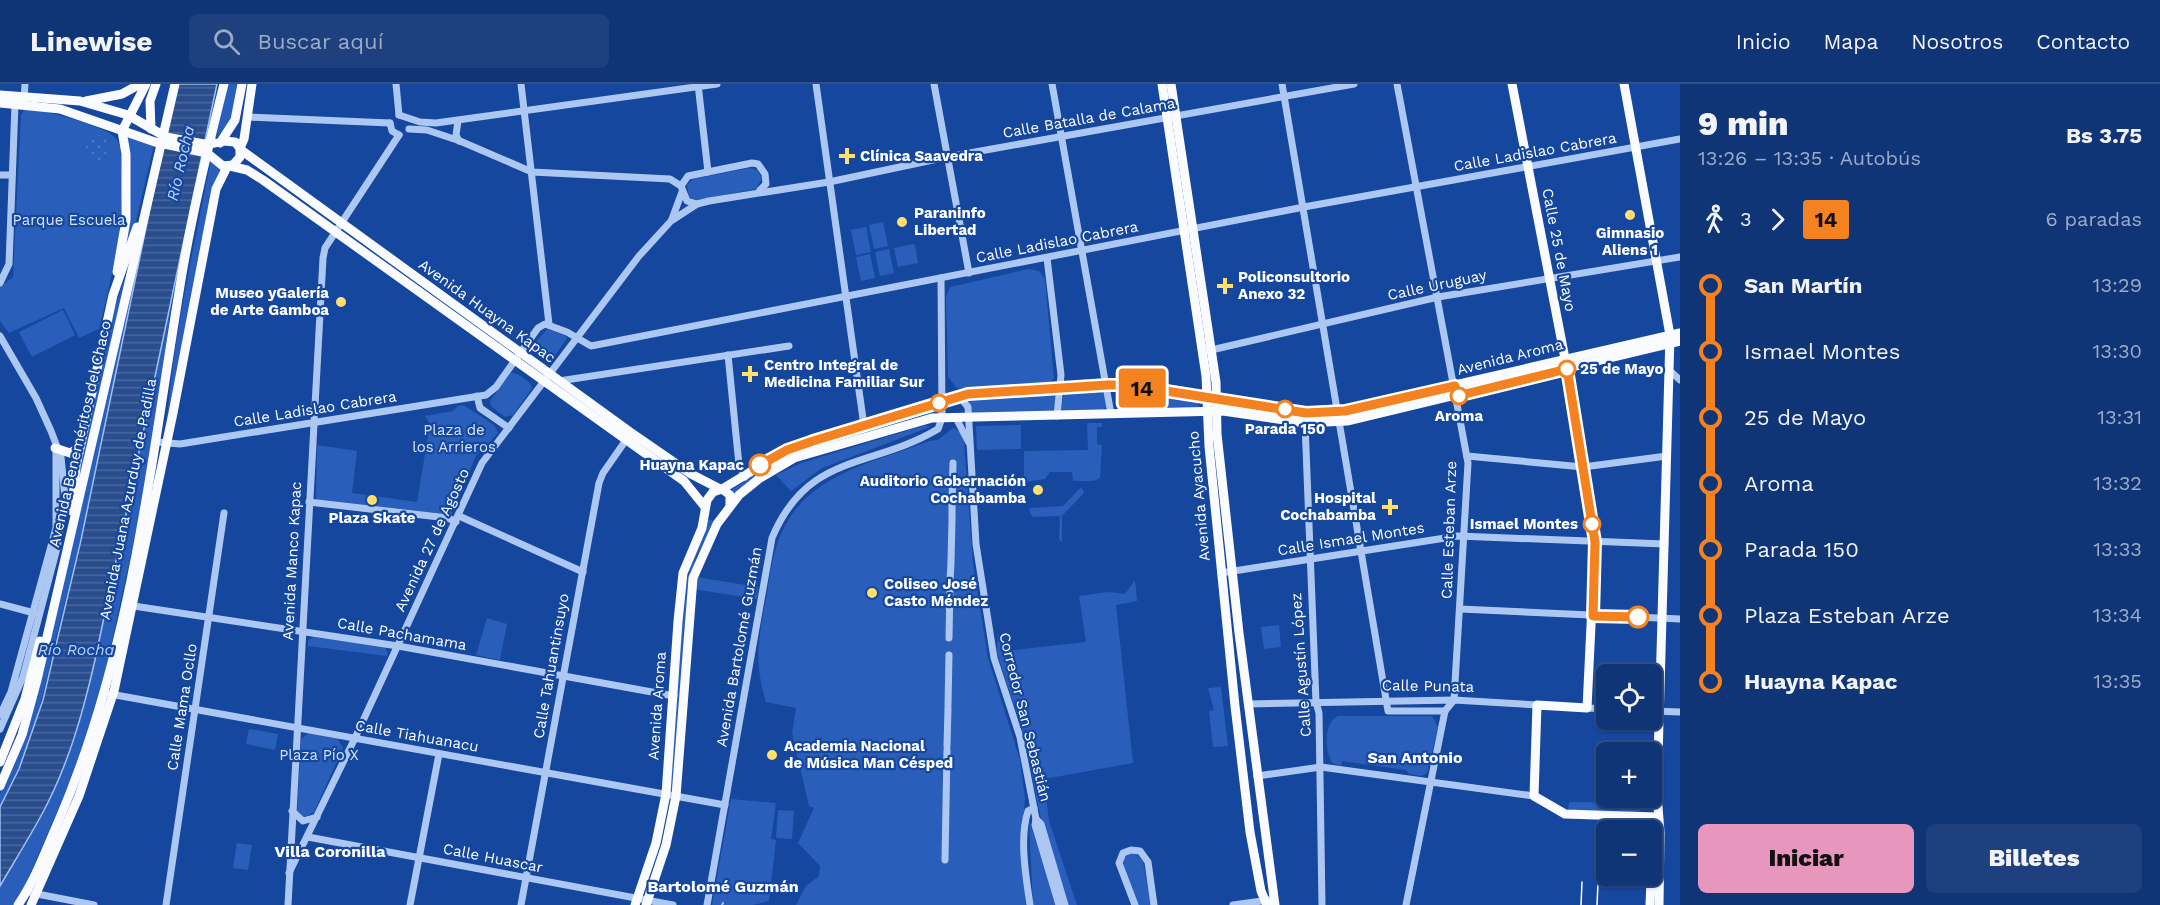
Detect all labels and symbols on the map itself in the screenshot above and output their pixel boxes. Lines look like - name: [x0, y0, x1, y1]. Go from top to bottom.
- street label: Calle Batalla de Calama: [1001, 94, 1177, 142]
- water label: Río Rocha: [163, 124, 198, 203]
- street label: Calle Ladislao Cabrera: [1452, 129, 1618, 175]
- marker: Clínica Saavedra: [838, 147, 856, 165]
- place label: Clínica Saavedra: [860, 147, 983, 165]
- street label: Calle 25 de Mayo: [1538, 187, 1580, 313]
- place label: Paraninfo Libertad: [914, 204, 986, 239]
- marker: Gimnasio Aliens 1: [1623, 208, 1637, 222]
- park label: Parque Escuela: [13, 211, 126, 229]
- marker: Paraninfo Libertad: [895, 215, 909, 229]
- street label: Calle Ladislao Cabrera: [974, 217, 1140, 267]
- place label: Gimnasio Aliens 1: [1596, 224, 1664, 259]
- street label: Avenida Huayna Kapac: [415, 255, 559, 367]
- street label: Calle Uruguay: [1386, 266, 1488, 304]
- place label: Policonsultorio Anexo 32: [1238, 268, 1350, 303]
- marker: Policonsultorio Anexo 32: [1216, 277, 1234, 295]
- place label: Museo yGalería de Arte Gamboa: [210, 284, 329, 319]
- marker: Museo yGalería de Arte Gamboa: [334, 295, 348, 309]
- street label: Avenida Beneméritos del Chaco: [45, 319, 115, 549]
- street label: Avenida Aroma: [1455, 335, 1565, 379]
- place label: Centro Integral de Medicina Familiar Sur: [764, 356, 925, 391]
- marker: 25 de Mayo: [1558, 360, 1576, 378]
- place label: 25 de Mayo: [1580, 360, 1663, 378]
- marker: Centro Integral de Medicina Familiar Sur: [741, 365, 759, 383]
- line badge: 14: [1115, 368, 1169, 408]
- street label: Avenida Juana Azurduy de Padilla: [96, 376, 160, 621]
- street label: Calle Ladislao Cabrera: [232, 387, 398, 431]
- marker: Aroma: [1450, 387, 1468, 405]
- unlabelled marker: [930, 394, 948, 412]
- marker: Parada 150: [1276, 400, 1294, 418]
- place label: Aroma: [1435, 407, 1483, 425]
- place label: Parada 150: [1245, 420, 1325, 438]
- park label: Plaza de los Arrieros: [412, 421, 496, 456]
- street label: Avenida Ayacucho: [1184, 430, 1214, 562]
- marker: Huayna Kapac: [749, 454, 771, 476]
- place label: Huayna Kapac: [639, 456, 744, 474]
- street label: Calle Esteban Arze: [1438, 461, 1460, 599]
- street label: Avenida 27 de Agosto: [391, 466, 473, 614]
- place label: Auditorio Gobernación Cochabamba: [860, 472, 1026, 507]
- street label: Avenida Manco Kapac: [279, 481, 305, 641]
- marker: Auditorio Gobernación Cochabamba: [1031, 483, 1045, 497]
- place label: Hospital Cochabamba: [1280, 489, 1376, 524]
- marker: Plaza Skate: [365, 493, 379, 507]
- marker: Hospital Cochabamba: [1381, 498, 1399, 516]
- place label: Plaza Skate: [329, 509, 416, 527]
- place label: Ismael Montes: [1470, 515, 1578, 533]
- marker: Ismael Montes: [1583, 515, 1601, 533]
- street label: Calle Ismael Montes: [1276, 518, 1426, 559]
- street label: Avenida Bartolomé Guzmán: [713, 546, 765, 748]
- place label: Coliseo José Casto Méndez: [884, 575, 988, 610]
- marker: Coliseo José Casto Méndez: [865, 586, 879, 600]
- street label: Calle Tahuantinsuyo: [529, 592, 573, 740]
- street label: Calle Agustín López: [1287, 592, 1315, 738]
- unlabelled marker: [1627, 606, 1649, 628]
- street label: Calle Pachamama: [336, 614, 469, 654]
- street label: Corredor San Sebastián: [995, 631, 1055, 803]
- water label: Río Rocha: [38, 640, 114, 659]
- street label: Calle Mama Ocllo: [163, 642, 201, 772]
- street label: Avenida Aroma: [644, 651, 670, 761]
- street label: Calle Punata: [1382, 676, 1475, 696]
- street label: Calle Tiahuanacu: [354, 716, 480, 756]
- place label: Academia Nacional de Música Man Césped: [784, 737, 953, 772]
- park label: Plaza Pío X: [279, 746, 359, 764]
- marker: Academia Nacional de Música Man Césped: [765, 748, 779, 762]
- district label: San Antonio: [1367, 748, 1463, 767]
- street label: Calle Huascar: [442, 840, 544, 876]
- district label: Villa Coronilla: [274, 842, 386, 861]
- district label: Bartolomé Guzmán: [647, 877, 799, 896]

